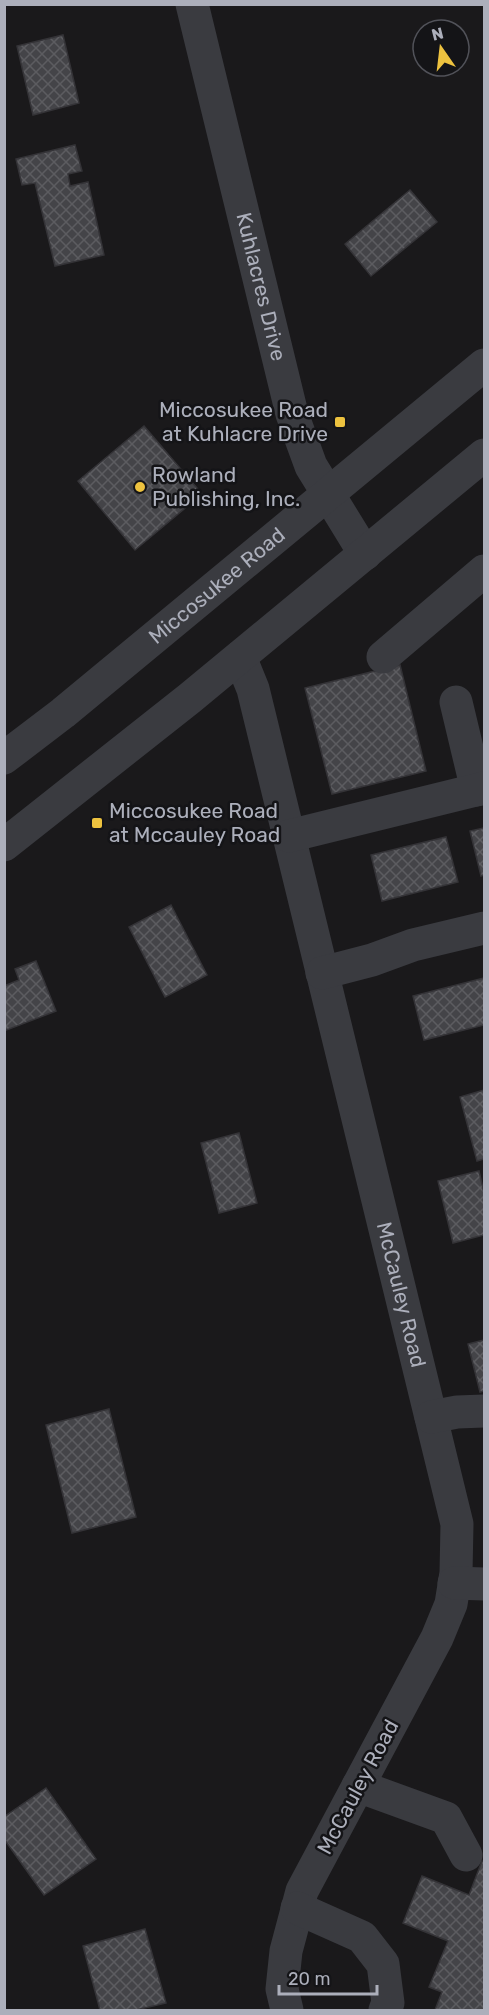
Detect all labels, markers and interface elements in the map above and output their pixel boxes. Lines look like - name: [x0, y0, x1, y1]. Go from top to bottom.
- north arrow: [411, 18, 471, 78]
- text: N: [430, 23, 445, 45]
- street label: Kuhlacres Drive: [231, 210, 292, 363]
- place label: Miccosukee Road at Kuhlacre Drive: [159, 397, 328, 446]
- marker: Miccosukee Road at Kuhlacre Drive: [333, 415, 347, 429]
- place label: Rowland Publishing, Inc.: [152, 462, 300, 511]
- marker: Rowland Publishing, Inc.: [133, 480, 147, 494]
- street label: Miccosukee Road: [144, 522, 290, 649]
- place label: Miccosukee Road at Mccauley Road: [109, 798, 280, 847]
- marker: Miccosukee Road at Mccauley Road: [90, 816, 104, 830]
- street label: McCauley Road: [372, 1219, 431, 1370]
- street label: McCauley Road: [312, 1715, 404, 1858]
- scale bar: [279, 1958, 376, 1996]
- text: 20 m: [288, 1968, 330, 1990]

